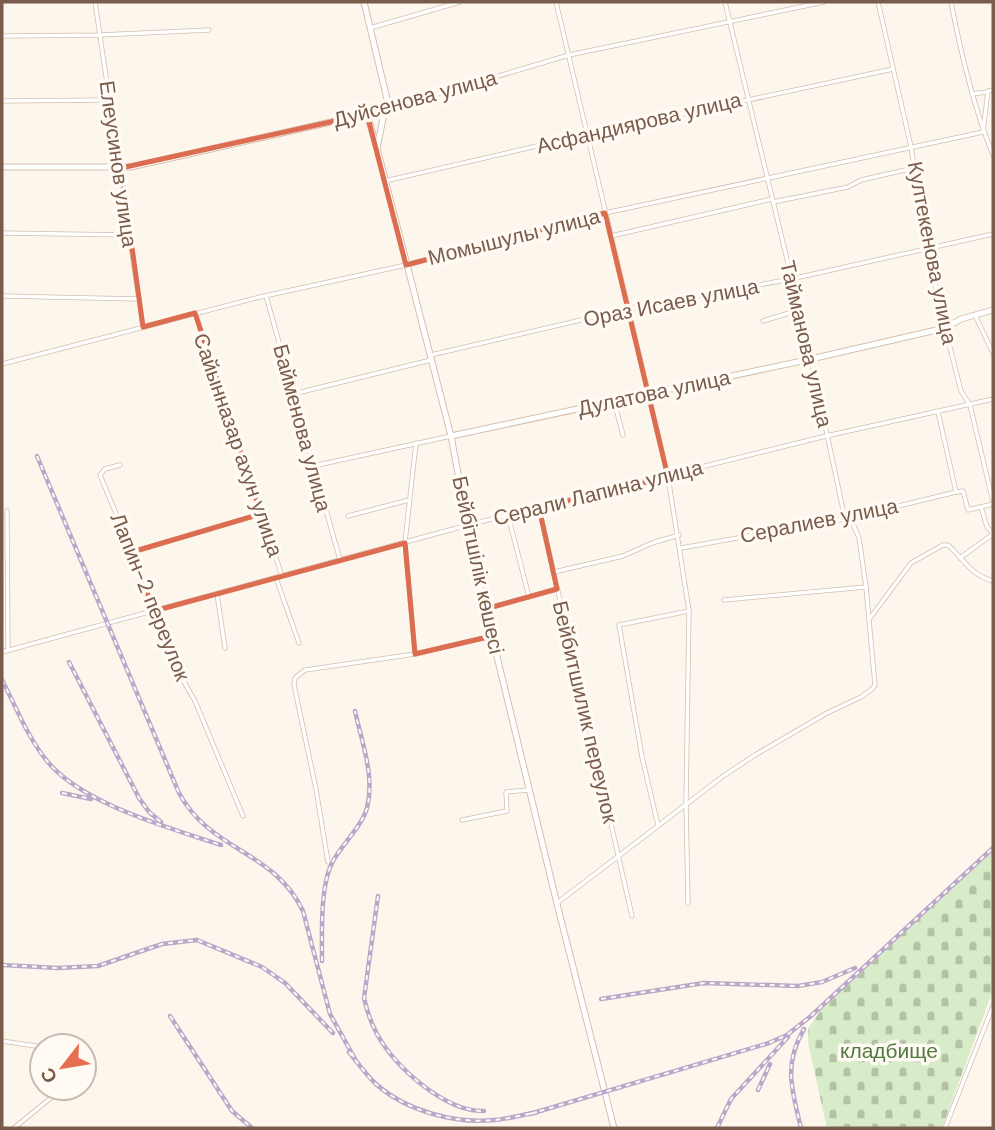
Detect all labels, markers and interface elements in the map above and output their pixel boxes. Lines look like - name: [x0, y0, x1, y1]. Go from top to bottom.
- street label: Дуйсенова улица: [330, 64, 500, 134]
- street label: Елеусинов улица: [92, 79, 144, 249]
- street label: Асфандиярова улица: [534, 86, 745, 160]
- street label: Култекенова улица: [901, 159, 964, 347]
- street label: Момышулы улица: [425, 202, 603, 272]
- street label: Тайманова улица: [773, 258, 839, 431]
- street label: Ораз Исаев улица: [581, 272, 761, 334]
- street label: Сайынназар ахун улица: [187, 329, 290, 561]
- street label: Байменова улица: [266, 341, 338, 515]
- street label: Дулатова улица: [575, 363, 733, 423]
- street label: Серали Лапина улица: [490, 453, 706, 533]
- street label: Бейбітшілік көшесі: [445, 473, 511, 657]
- street label: Сералиев улица: [738, 492, 901, 550]
- street label: Лапин-2 переулок: [104, 509, 197, 686]
- street label: Бейбитшилик переулок: [546, 598, 624, 827]
- north arrow: [28, 1032, 98, 1102]
- park label: кладбище: [840, 1037, 938, 1065]
- text: С: [34, 1063, 63, 1088]

